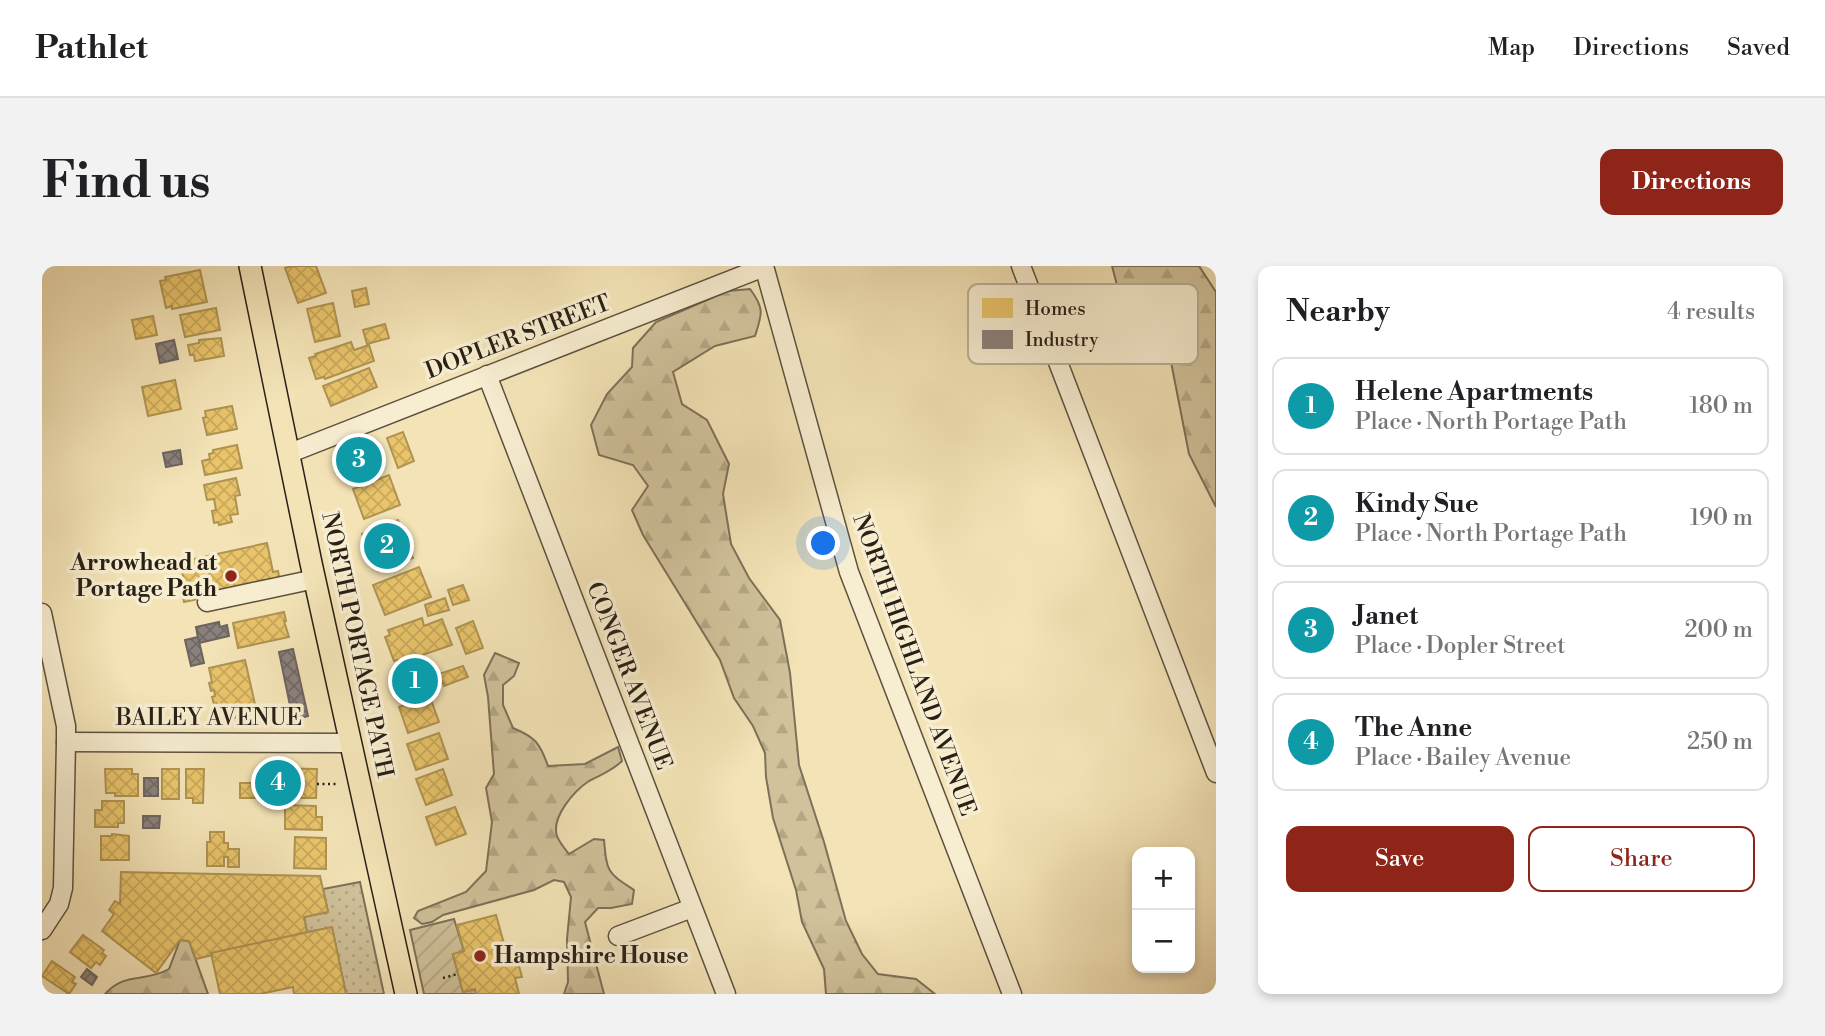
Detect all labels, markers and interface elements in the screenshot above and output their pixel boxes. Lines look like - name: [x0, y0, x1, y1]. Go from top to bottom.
- text: Pathlet: [35, 28, 148, 69]
- text: Map: [1488, 33, 1535, 63]
- text: Directions: [1573, 33, 1689, 63]
- text: Saved: [1727, 33, 1790, 63]
- button: Directions: [1600, 149, 1783, 215]
- text: Find us: [42, 152, 211, 213]
- legend: [968, 284, 1198, 364]
- street label: DOPLER STREET: [421, 289, 615, 385]
- text: Nearby: [1286, 293, 1390, 331]
- text: Homes: [1025, 297, 1085, 321]
- text: 4 results: [1667, 298, 1755, 326]
- text: Industry: [1025, 328, 1099, 352]
- text: Helene Apartments: [1355, 376, 1593, 408]
- text: 1: [1305, 392, 1317, 420]
- text: 180 m: [1689, 392, 1753, 420]
- text: Place · North Portage Path: [1355, 408, 1627, 436]
- pin: 3: [336, 434, 382, 486]
- text: Kindy Sue: [1355, 488, 1479, 520]
- text: 2: [1304, 504, 1318, 532]
- text: 190 m: [1690, 504, 1753, 532]
- street label: NORTH PORTAGE PATH: [315, 510, 399, 781]
- street label: NORTH HIGHLAND AVENUE: [846, 510, 982, 820]
- pin: 2: [364, 520, 410, 572]
- text: Place · North Portage Path: [1355, 520, 1627, 548]
- your location: [806, 526, 840, 560]
- place label: Arrowhead at Portage Path: [69, 549, 218, 603]
- marker: Arrowhead at Portage Path: [223, 568, 239, 584]
- street label: CONGER AVENUE: [580, 578, 678, 774]
- text: Janet: [1355, 600, 1418, 632]
- text: 3: [1304, 616, 1318, 644]
- text: 200 m: [1685, 616, 1753, 644]
- text: Place · Dopler Street: [1355, 632, 1565, 660]
- pin: 1: [392, 655, 438, 707]
- street label: BAILEY AVENUE: [115, 704, 302, 732]
- text: The Anne: [1355, 712, 1472, 744]
- text: 4: [1303, 728, 1319, 756]
- text: 250 m: [1687, 728, 1753, 756]
- text: Place · Bailey Avenue: [1355, 744, 1571, 772]
- pin: 4: [255, 757, 301, 809]
- button: Save: [1286, 826, 1514, 892]
- button: Share: [1528, 826, 1755, 892]
- map controls: [1132, 847, 1195, 973]
- button: +: [1132, 847, 1195, 910]
- button: −: [1132, 910, 1195, 973]
- place label: Hampshire House: [494, 942, 689, 970]
- marker: Hampshire House: [472, 948, 488, 964]

